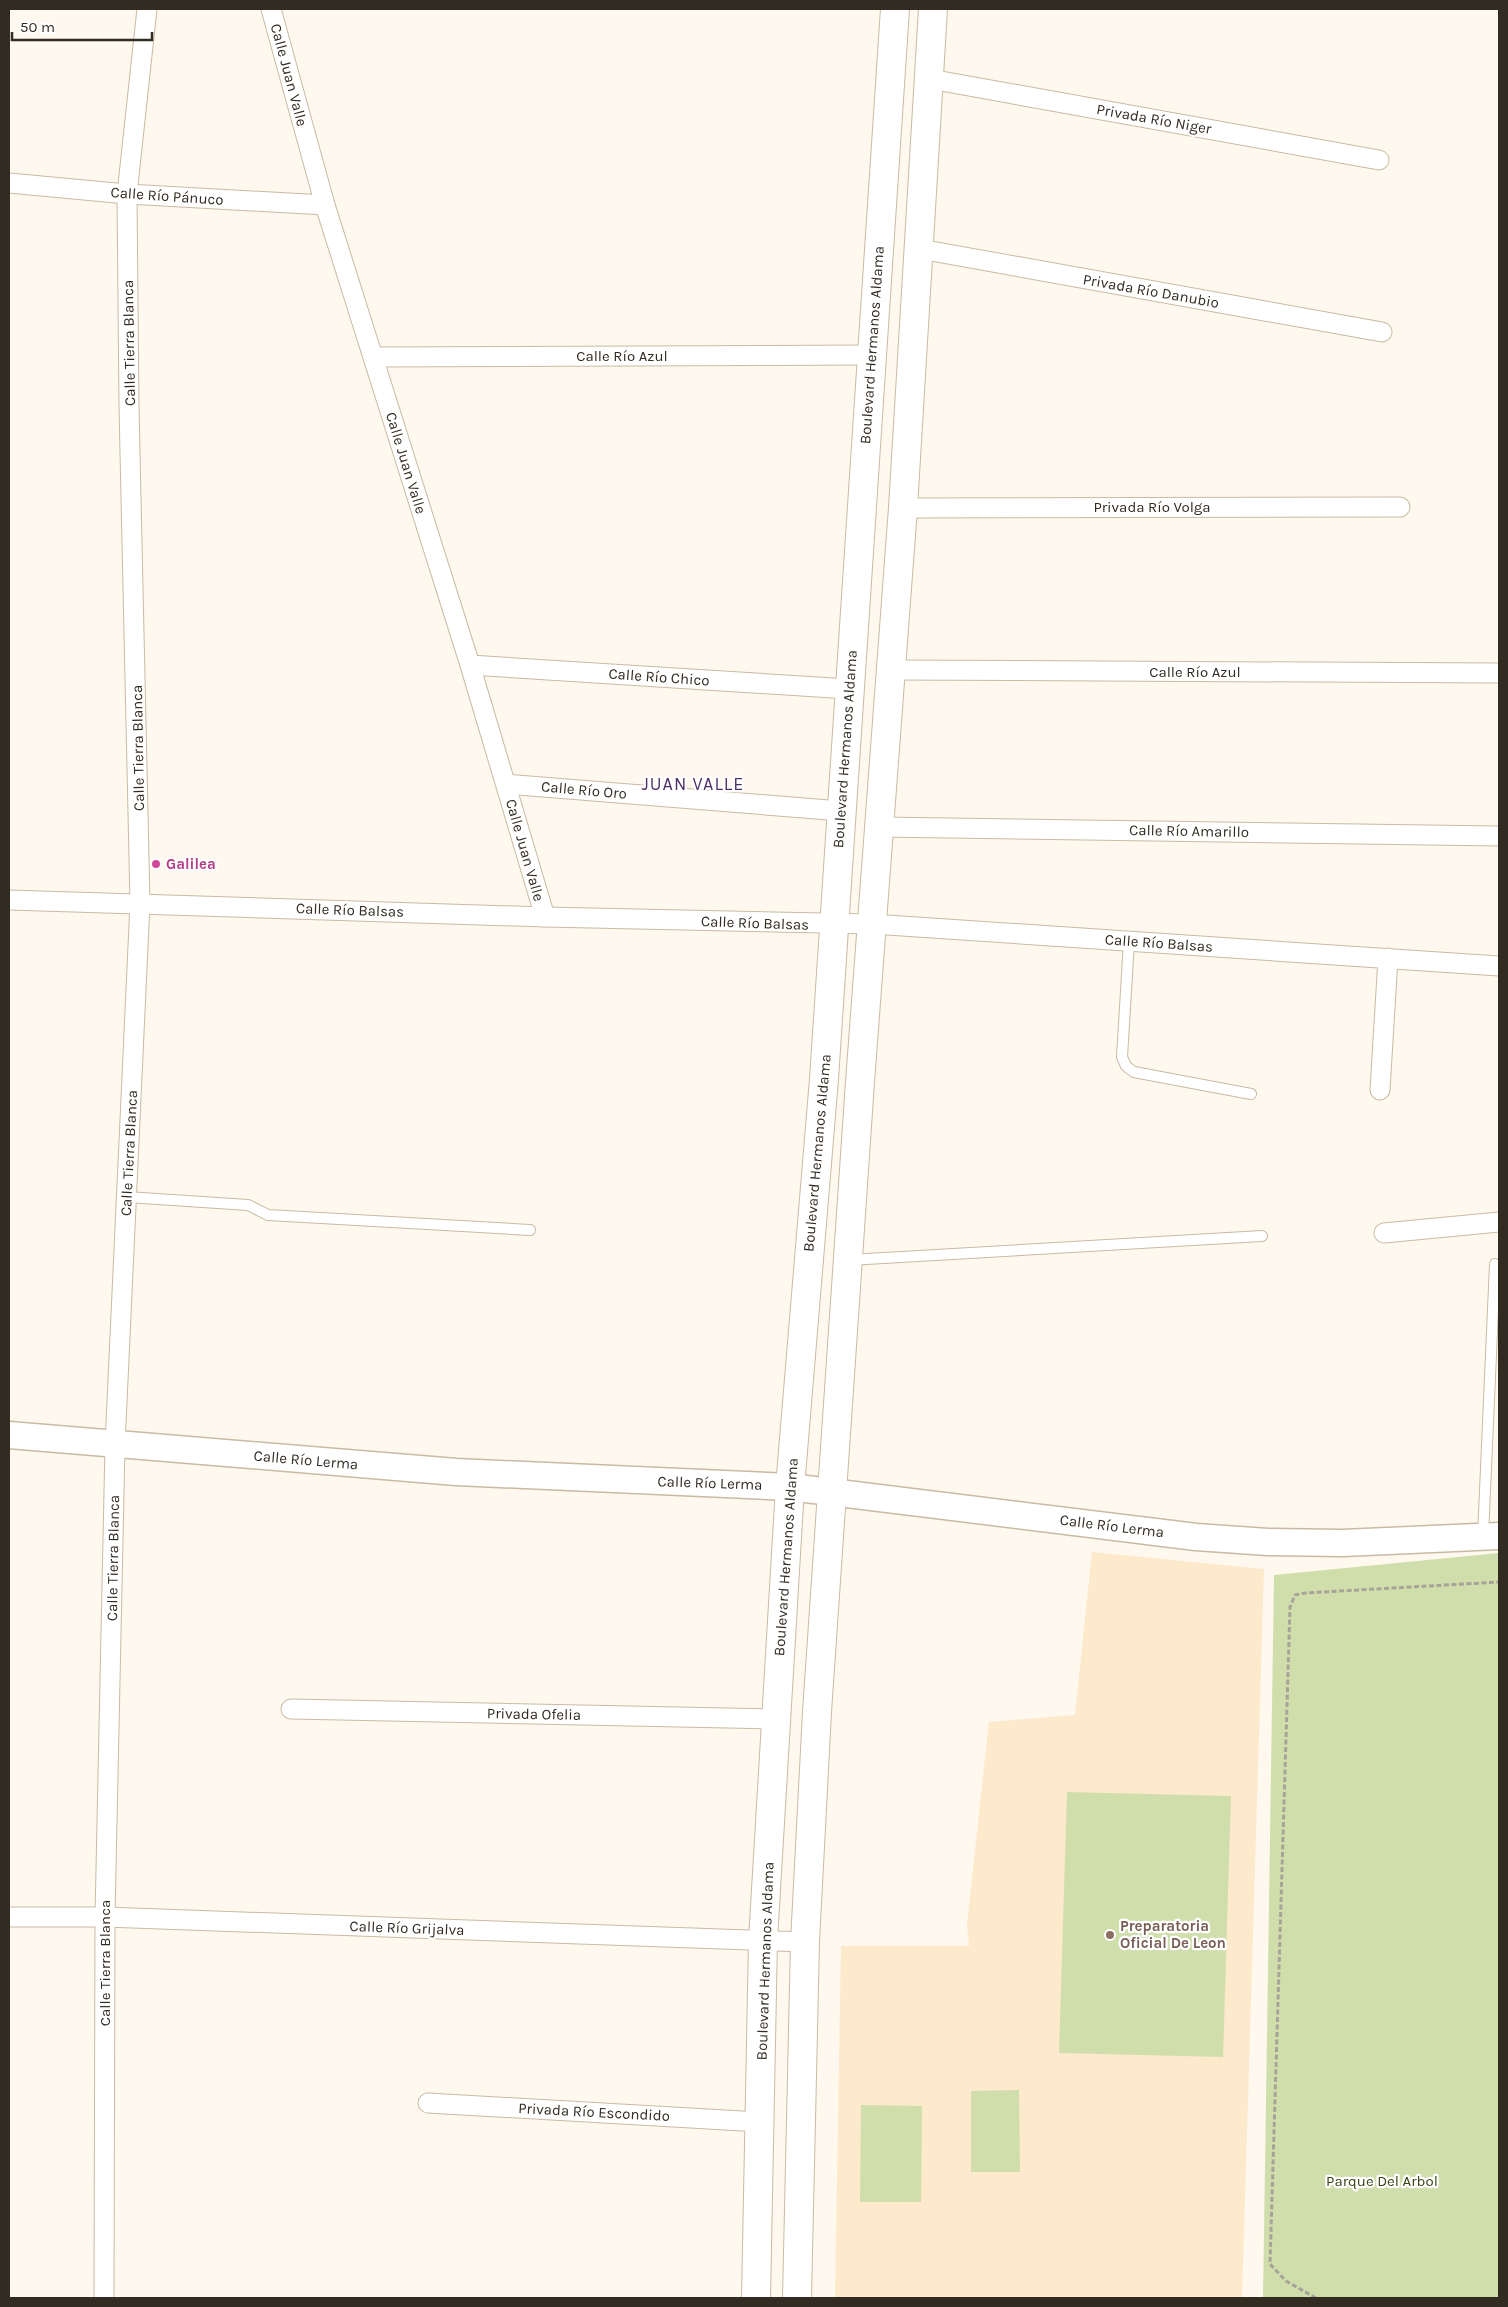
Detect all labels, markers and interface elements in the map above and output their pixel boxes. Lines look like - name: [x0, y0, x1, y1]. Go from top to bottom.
- scale bar: [12, 10, 152, 42]
- text: 50 m: [20, 18, 55, 36]
- street label: Calle Juan Valle: [267, 22, 311, 128]
- street label: Privada Río Niger: [1095, 100, 1213, 138]
- street label: Calle Río Pánuco: [110, 183, 224, 209]
- street label: Boulevard Hermanos Aldama: [856, 245, 888, 445]
- street label: Privada Río Danubio: [1082, 270, 1220, 312]
- street label: Calle Tierra Blanca: [119, 280, 139, 406]
- street label: Calle Río Azul: [576, 347, 668, 365]
- street label: Calle Juan Valle: [382, 410, 430, 516]
- street label: Privada Río Volga: [1093, 498, 1211, 516]
- street label: Boulevard Hermanos Aldama: [829, 649, 861, 849]
- street label: Calle Río Azul: [1149, 663, 1241, 681]
- street label: Calle Río Chico: [608, 664, 710, 690]
- street label: Calle Tierra Blanca: [128, 685, 148, 811]
- district label: JUAN VALLE: [642, 773, 744, 795]
- street label: Calle Río Oro: [540, 777, 628, 803]
- street label: Calle Juan Valle: [502, 797, 548, 903]
- street label: Calle Río Amarillo: [1129, 821, 1249, 841]
- place label: Galilea: [166, 855, 216, 873]
- marker: Galilea: [150, 858, 162, 870]
- street label: Calle Río Balsas: [296, 899, 404, 921]
- street label: Calle Río Balsas: [701, 912, 809, 934]
- street label: Calle Río Balsas: [1104, 930, 1214, 956]
- street label: Boulevard Hermanos Aldama: [799, 1053, 835, 1253]
- street label: Calle Tierra Blanca: [117, 1089, 141, 1217]
- street label: Calle Río Lerma: [253, 1446, 359, 1474]
- street label: Boulevard Hermanos Aldama: [770, 1457, 802, 1657]
- street label: Calle Río Lerma: [657, 1472, 763, 1494]
- street label: Calle Tierra Blanca: [103, 1495, 123, 1621]
- street label: Calle Río Lerma: [1059, 1511, 1165, 1541]
- street label: Privada Ofelia: [487, 1704, 581, 1724]
- street label: Boulevard Hermanos Aldama: [753, 1861, 777, 2061]
- street label: Calle Tierra Blanca: [96, 1900, 114, 2026]
- street label: Calle Río Grijalva: [349, 1917, 465, 1939]
- place label: Preparatoria Oficial De Leon: [1120, 1917, 1226, 1952]
- marker: Preparatoria Oficial De Leon: [1104, 1929, 1116, 1941]
- street label: Privada Río Escondido: [518, 2099, 670, 2125]
- park label: Parque Del Arbol: [1326, 2172, 1438, 2190]

